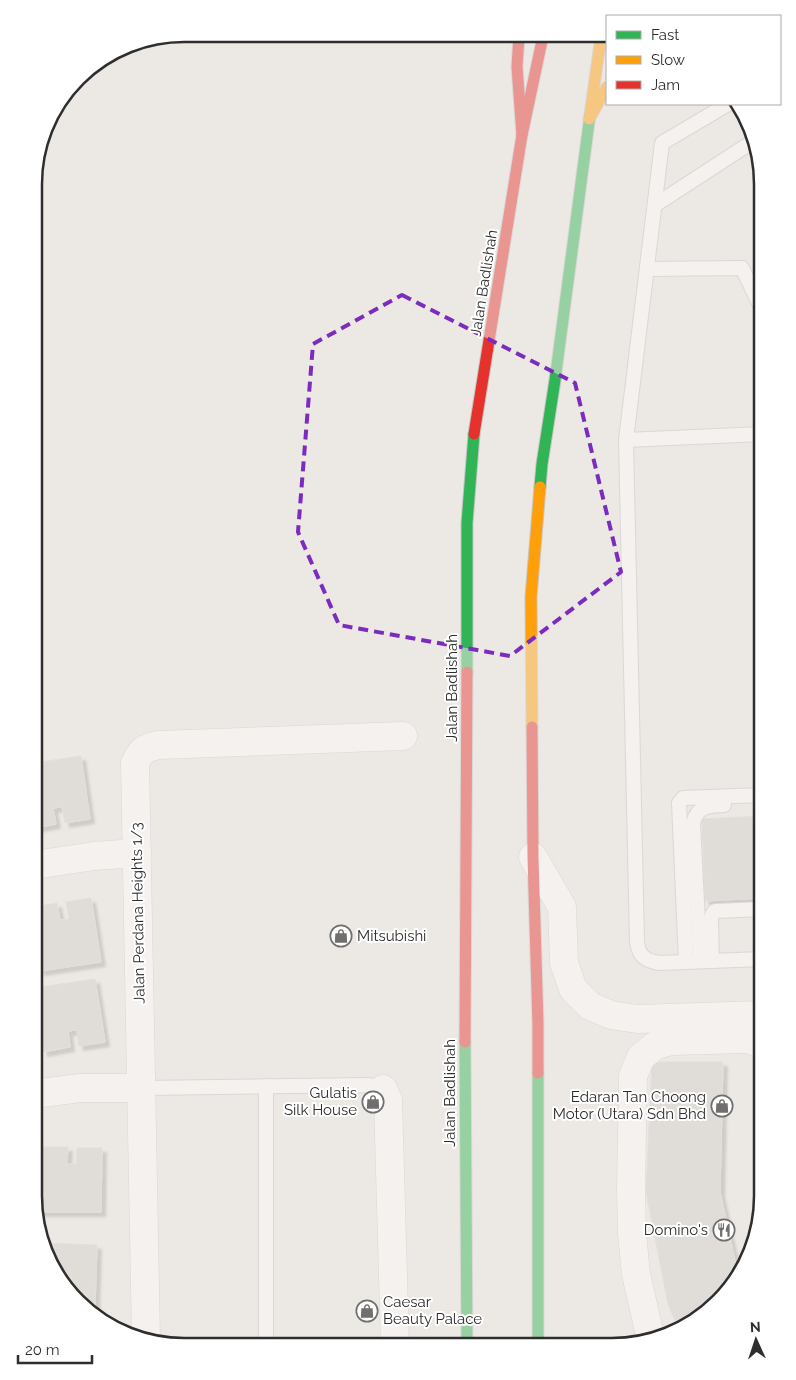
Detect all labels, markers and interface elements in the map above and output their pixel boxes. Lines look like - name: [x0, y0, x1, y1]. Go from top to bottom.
- legend: [606, 15, 781, 105]
- text: Fast: [651, 26, 679, 44]
- text: Slow: [651, 51, 685, 69]
- text: Jam: [651, 76, 680, 94]
- street label: Jalan Badlishah: [467, 228, 501, 338]
- street label: Jalan Badlishah: [443, 634, 461, 742]
- street label: Jalan Perdana Heights 1/3: [127, 822, 149, 1004]
- shop icon: Mitsubishi: [329, 924, 353, 948]
- place label: Mitsubishi: [357, 927, 426, 945]
- street label: Jalan Badlishah: [441, 1039, 459, 1147]
- place label: Gulatis Silk House: [284, 1084, 357, 1119]
- place label: Edaran Tan Choong Motor (Utara) Sdn Bhd: [553, 1088, 706, 1123]
- shop icon: Gulatis Silk House: [361, 1090, 385, 1114]
- shop icon: Edaran Tan Choong Motor (Utara) Sdn Bhd: [710, 1094, 734, 1118]
- restaurant icon: Domino's: [712, 1218, 736, 1242]
- place label: Domino's: [644, 1221, 708, 1239]
- place label: Caesar Beauty Palace: [383, 1293, 482, 1328]
- shop icon: Caesar Beauty Palace: [355, 1299, 379, 1323]
- north arrow: [731, 1315, 781, 1365]
- text: N: [750, 1319, 761, 1335]
- scale bar: [18, 1332, 91, 1364]
- text: 20 m: [25, 1341, 60, 1359]

